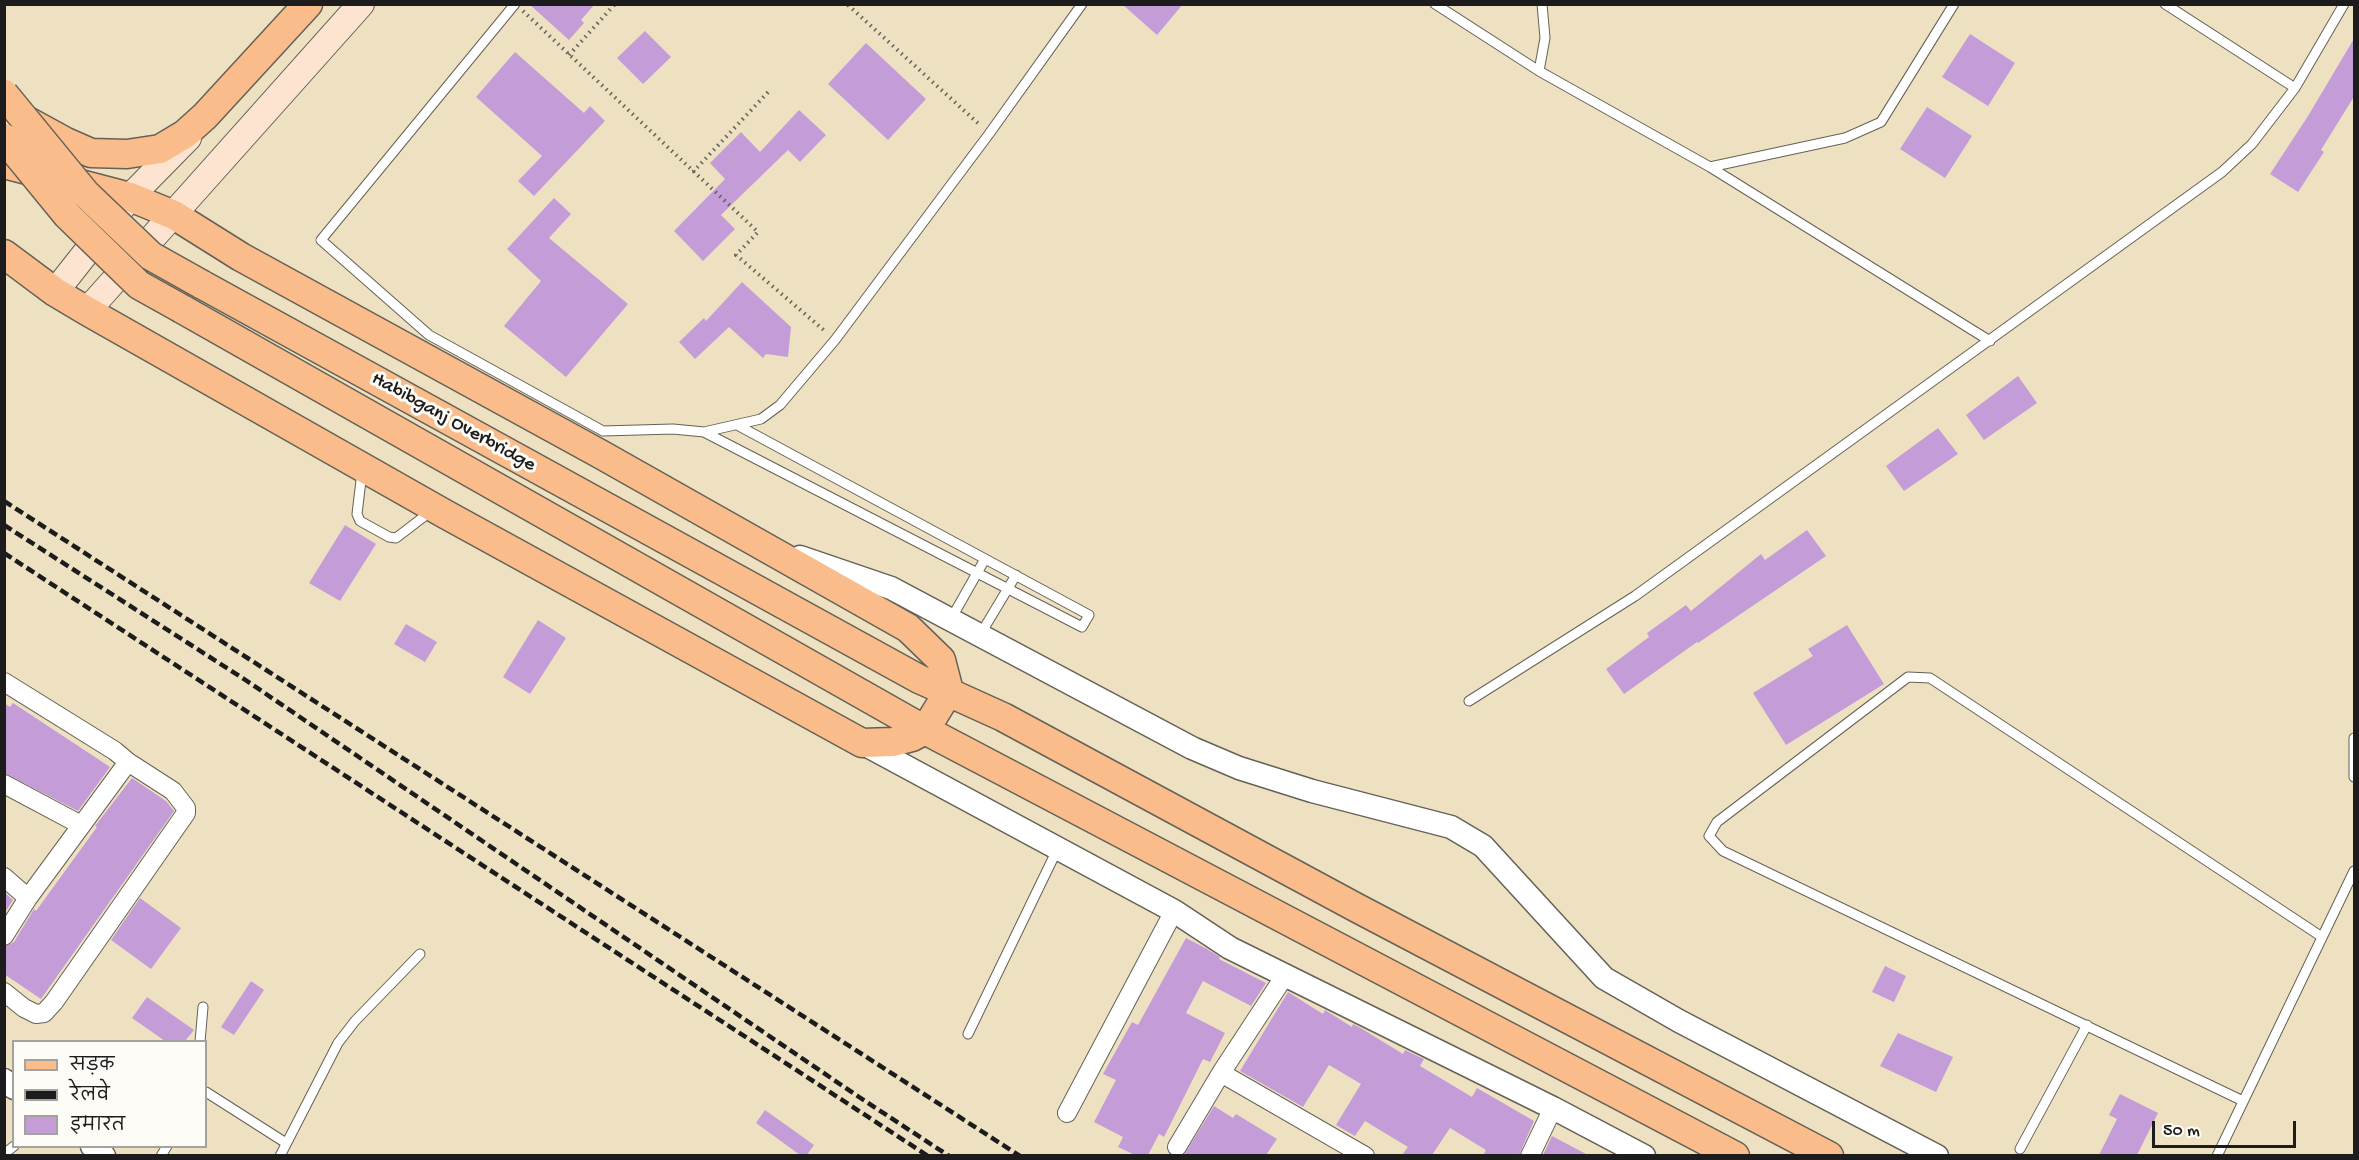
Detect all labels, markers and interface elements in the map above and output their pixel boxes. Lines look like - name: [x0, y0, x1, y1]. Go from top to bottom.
- street label: Habibganj Overbridge: [367, 368, 539, 478]
- legend: [12, 1040, 207, 1148]
- text: सड़क: [70, 1056, 114, 1077]
- text: रेलवे: [70, 1086, 110, 1107]
- scale bar: [2155, 1109, 2299, 1147]
- text: इमारत: [70, 1116, 125, 1137]
- text: 50 m: [2163, 1121, 2200, 1142]

